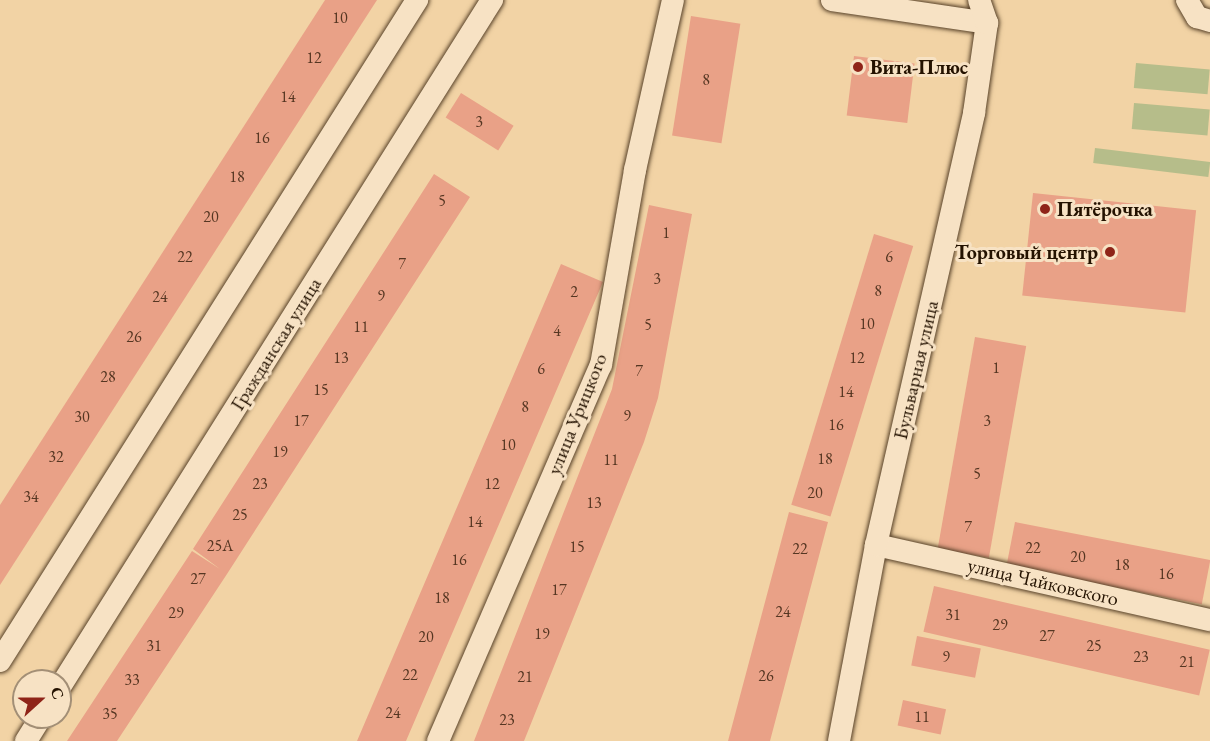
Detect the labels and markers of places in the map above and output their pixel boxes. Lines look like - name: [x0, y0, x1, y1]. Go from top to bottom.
- place label: Вита-Плюс: [870, 55, 968, 79]
- marker: Вита-Плюс: [851, 60, 865, 74]
- place label: Пятёрочка: [1057, 197, 1153, 221]
- marker: Пятёрочка: [1038, 202, 1052, 216]
- place label: Торговый центр: [955, 240, 1098, 264]
- marker: Торговый центр: [1103, 245, 1117, 259]

